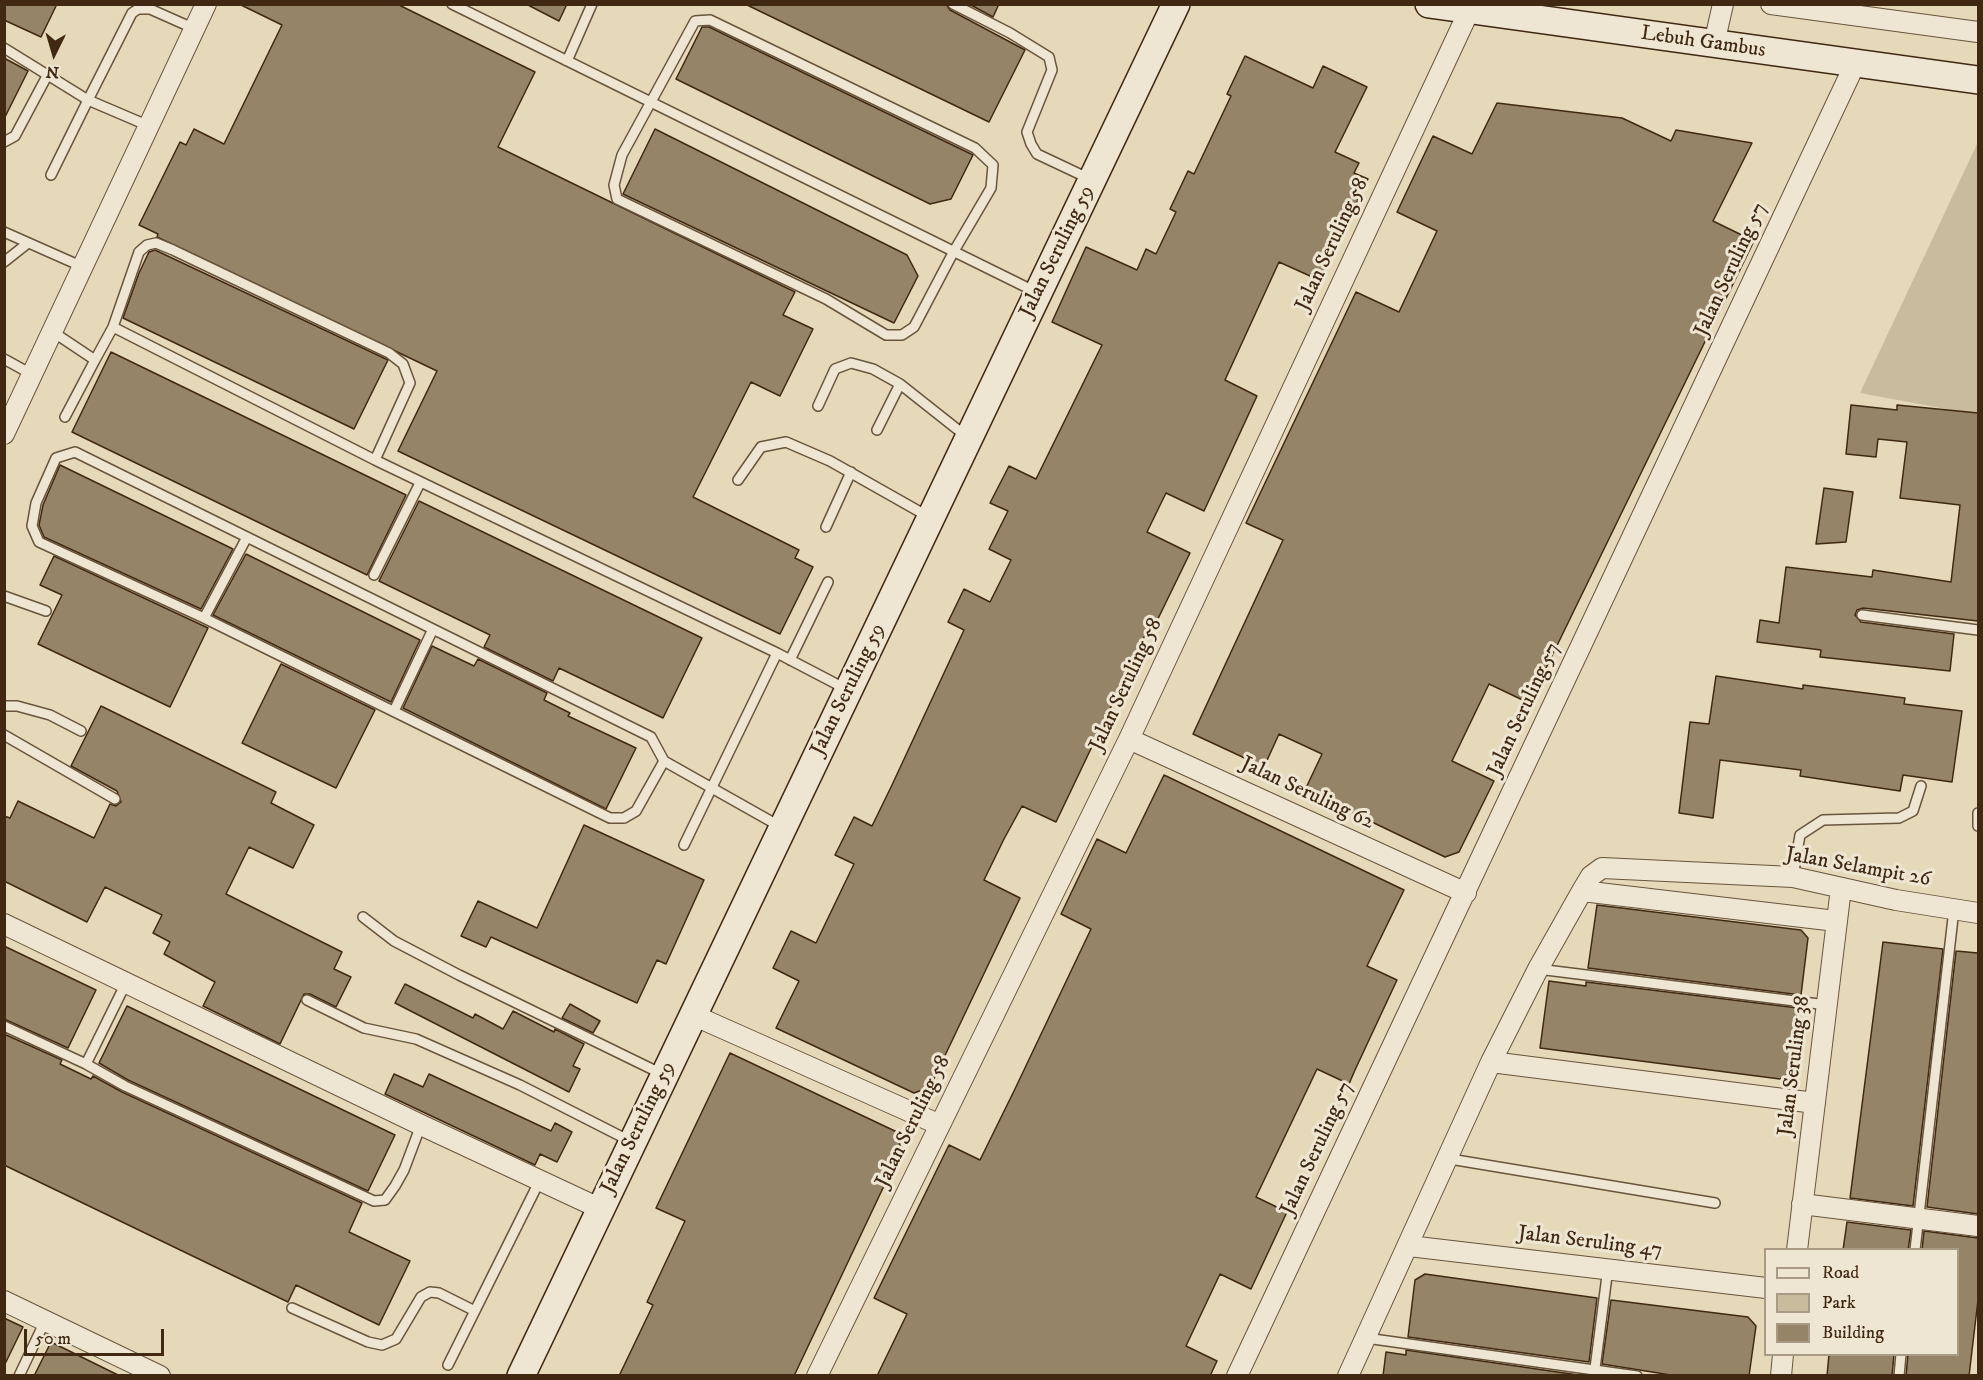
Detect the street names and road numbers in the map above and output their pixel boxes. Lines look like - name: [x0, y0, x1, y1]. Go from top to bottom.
- street label: Lebuh Gambus: [1639, 22, 1767, 64]
- street label: Jalan Seruling 58: [1291, 175, 1375, 315]
- street label: Jalan Seruling 59: [1015, 182, 1101, 322]
- street label: Jalan Seruling 57: [1690, 199, 1774, 341]
- street label: Jalan Seruling 58: [1085, 615, 1169, 755]
- street label: Jalan Seruling 59: [806, 620, 892, 760]
- street label: Jalan Seruling 57: [1483, 639, 1567, 781]
- street label: Jalan Seruling 62: [1236, 752, 1378, 836]
- street label: Jalan Selampit 26: [1784, 843, 1932, 893]
- street label: Jalan Seruling 38: [1774, 994, 1816, 1138]
- street label: Jalan Seruling 58: [871, 1052, 957, 1192]
- street label: Jalan Seruling 59: [596, 1058, 682, 1198]
- street label: Jalan Seruling 57: [1276, 1078, 1360, 1220]
- street label: Jalan Seruling 47: [1516, 1222, 1664, 1264]

